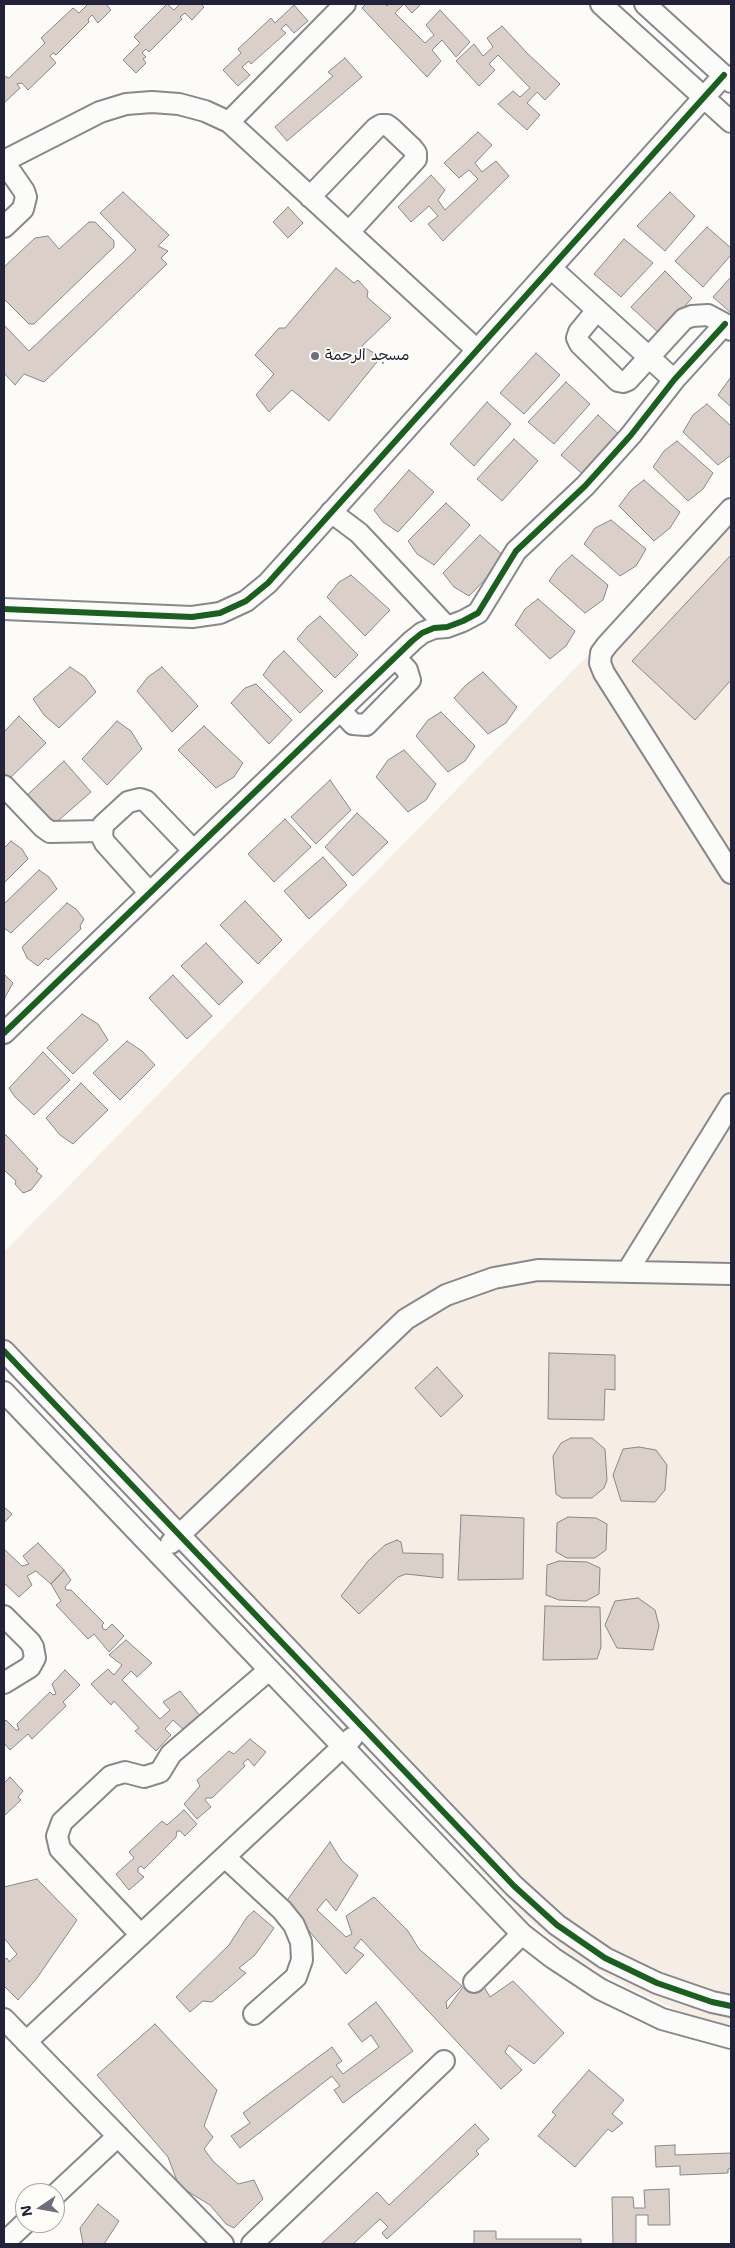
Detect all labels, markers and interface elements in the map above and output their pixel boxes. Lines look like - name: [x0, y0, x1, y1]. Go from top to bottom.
- place label: مسجد الرحمة: [325, 347, 409, 365]
- marker: مسجد الرحمة: [309, 350, 321, 362]
- north arrow: [15, 2183, 65, 2233]
- text: N: [16, 2204, 36, 2218]

